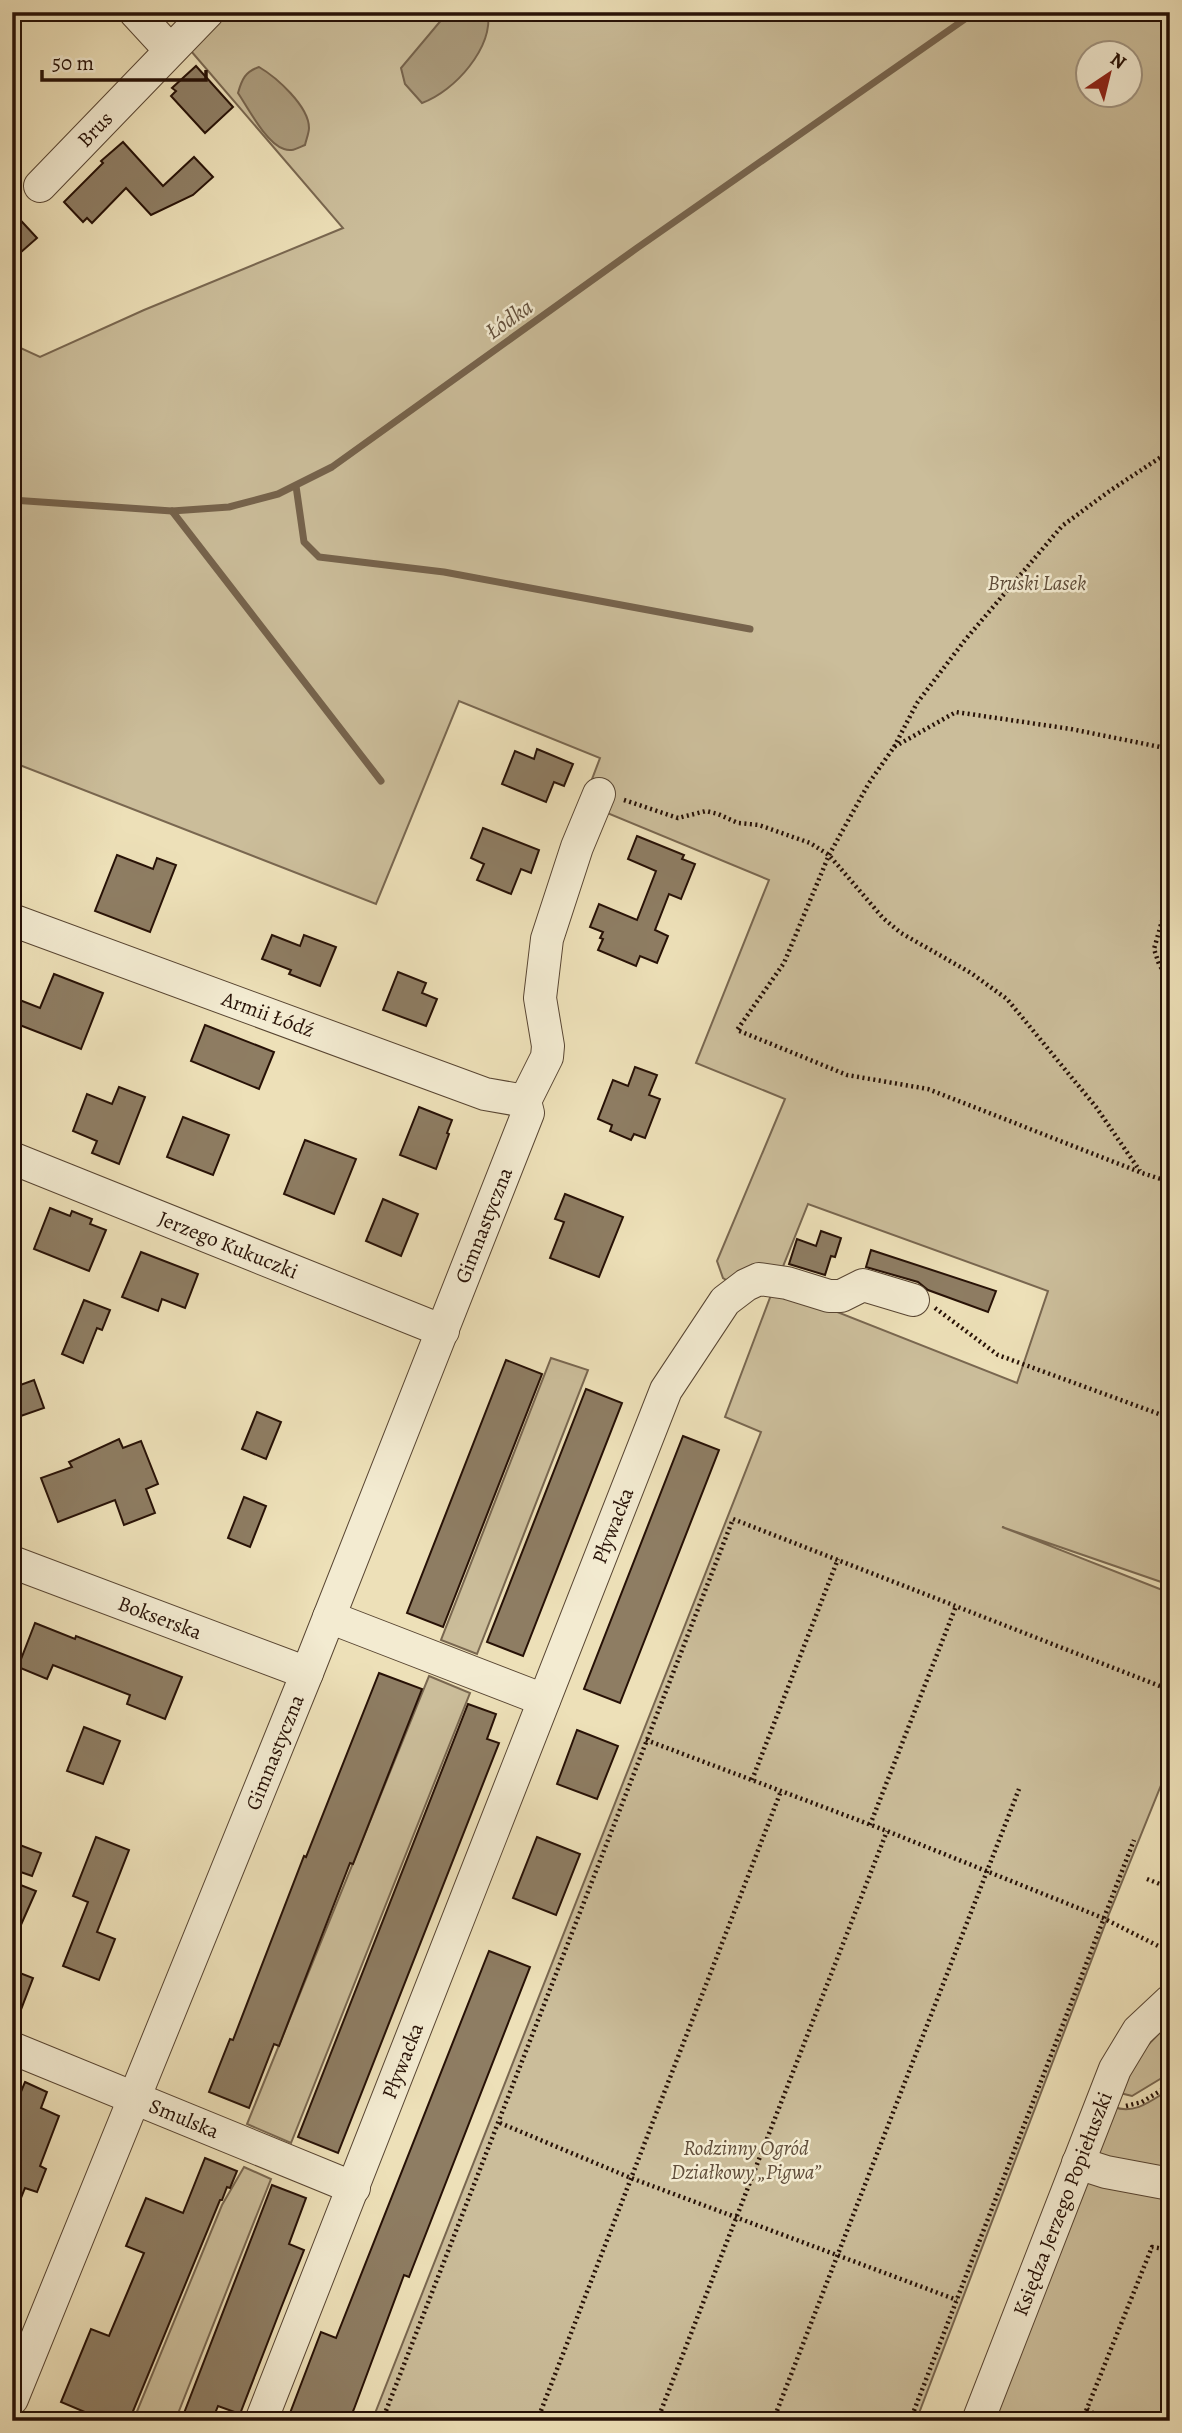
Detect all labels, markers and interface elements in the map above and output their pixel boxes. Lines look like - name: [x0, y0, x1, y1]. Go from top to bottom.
- scale bar: [42, 38, 206, 82]
- north arrow: [1074, 38, 1144, 108]
- text: N: [1105, 46, 1131, 76]
- text: 50 m: [52, 49, 94, 77]
- street label: Brus: [71, 105, 119, 153]
- water label: Łódka: [479, 291, 539, 347]
- park label: Bruski Lasek: [988, 569, 1086, 597]
- street label: Armii Łódź: [217, 984, 318, 1044]
- street label: Gimnastyczna: [448, 1163, 519, 1287]
- street label: Jerzego Kukuczki: [154, 1204, 302, 1285]
- street label: Pływacka: [585, 1483, 640, 1568]
- street label: Bokserska: [114, 1589, 206, 1646]
- street label: Gimnastyczna: [239, 1690, 311, 1814]
- street label: Pływacka: [375, 2018, 430, 2103]
- street label: Księdza Jerzego Popiełuszki: [1006, 2088, 1119, 2320]
- street label: Smulska: [145, 2092, 223, 2145]
- park label: Rodzinny Ogród Działkowy „Pigwa”: [671, 2134, 822, 2186]

